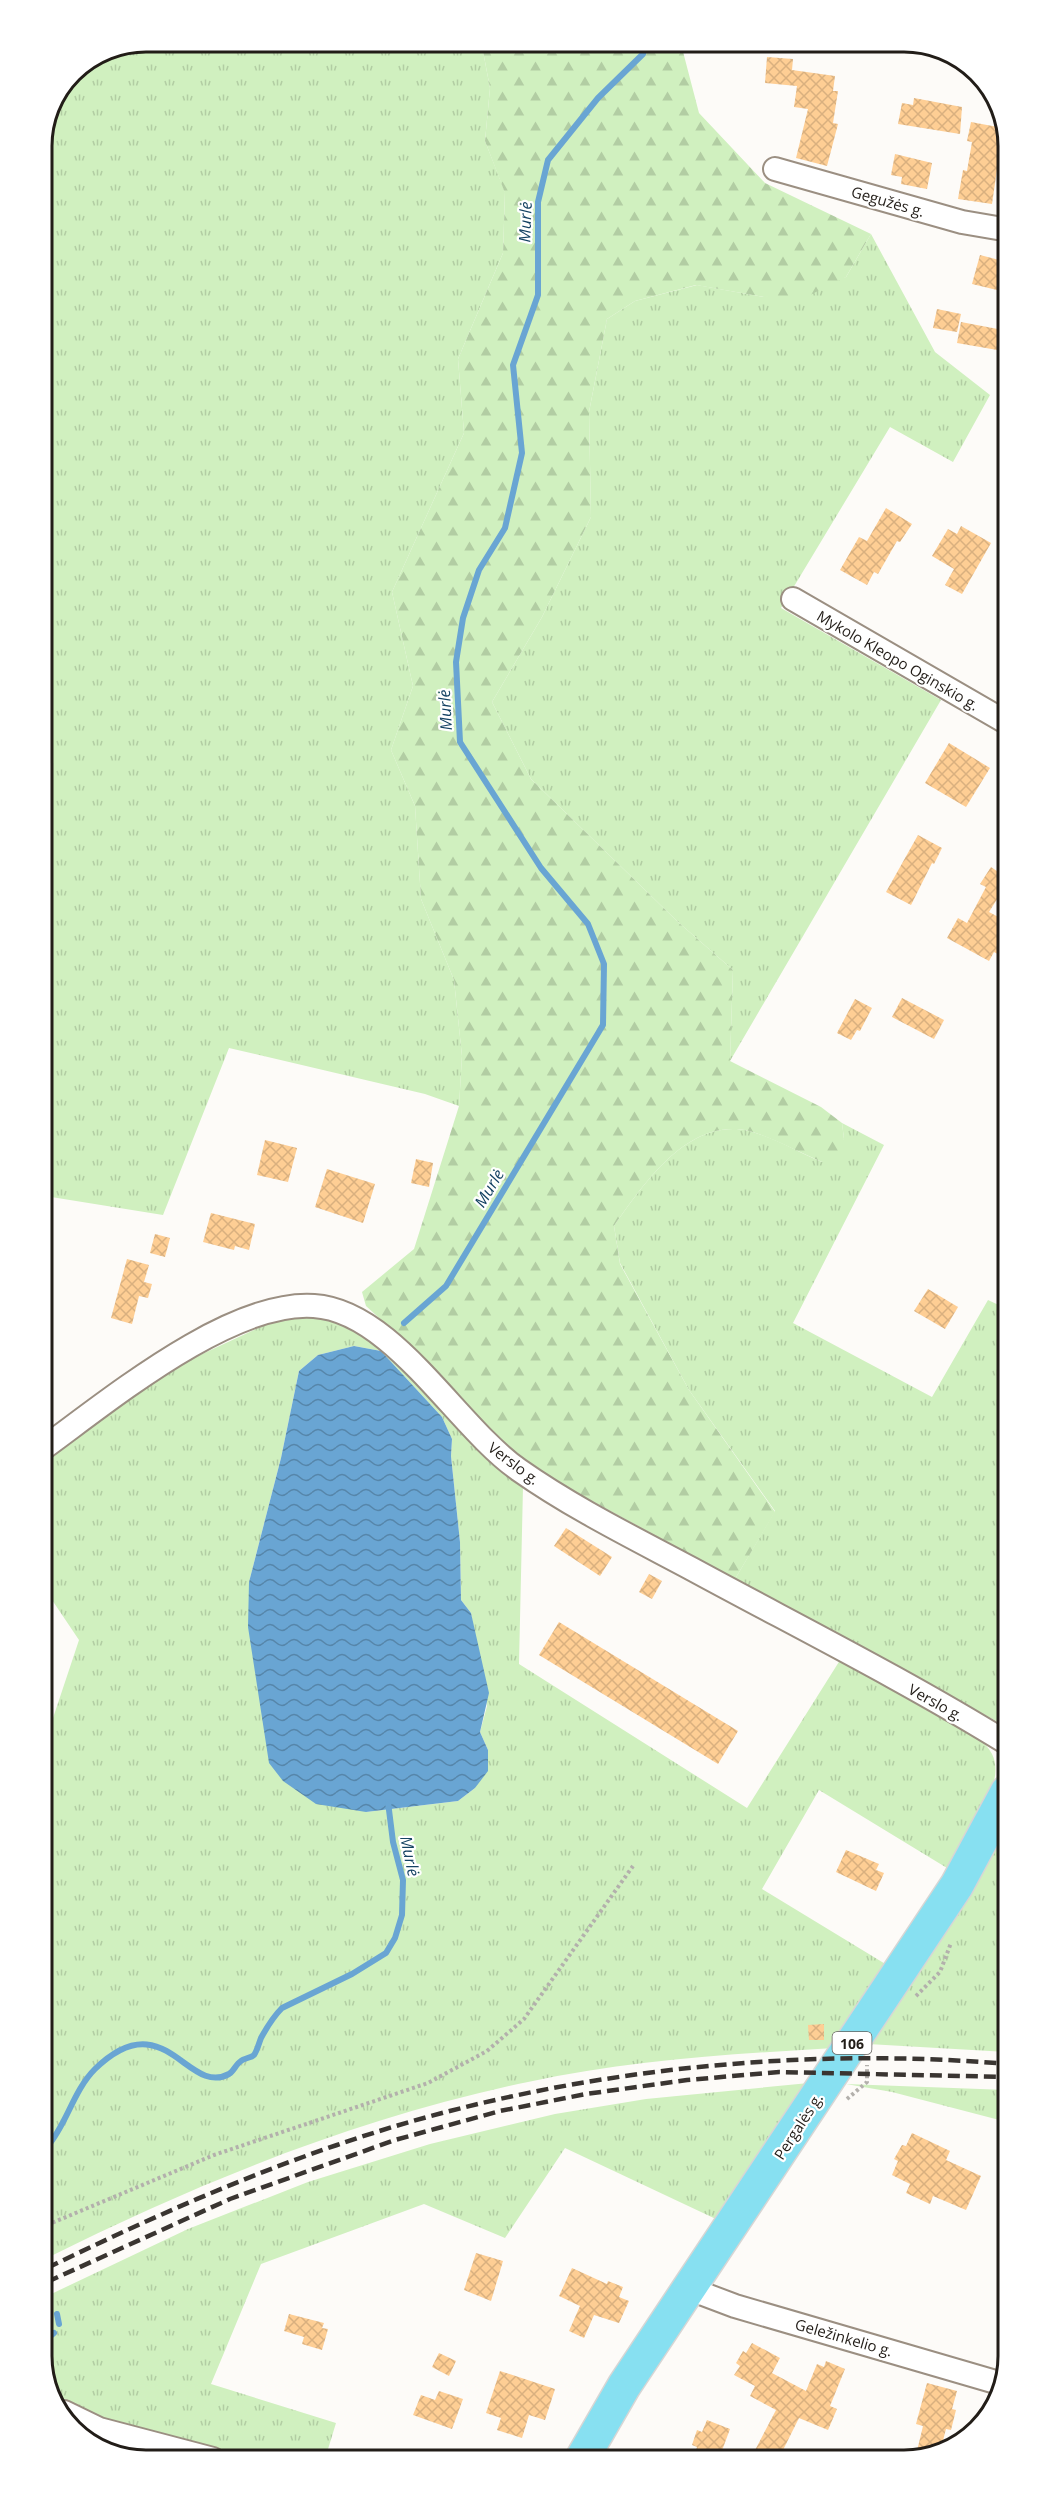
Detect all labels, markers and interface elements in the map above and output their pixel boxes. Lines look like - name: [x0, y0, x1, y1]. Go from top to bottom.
- street label: Gegužės g.: [849, 181, 927, 221]
- water label: Murlė: [513, 201, 537, 243]
- street label: Mykolo Kleopo Oginskio g.: [813, 605, 983, 715]
- water label: Murlė: [433, 689, 457, 731]
- water label: Murlė: [469, 1165, 509, 1211]
- street label: Verslo g.: [484, 1437, 544, 1489]
- street label: Verslo g.: [905, 1679, 967, 1725]
- water label: Murlė: [395, 1834, 425, 1878]
- road number: 106: [832, 2032, 872, 2054]
- street label: Pergalės g.: [769, 2089, 827, 2163]
- street label: Geležinkelio g.: [793, 2314, 895, 2360]

